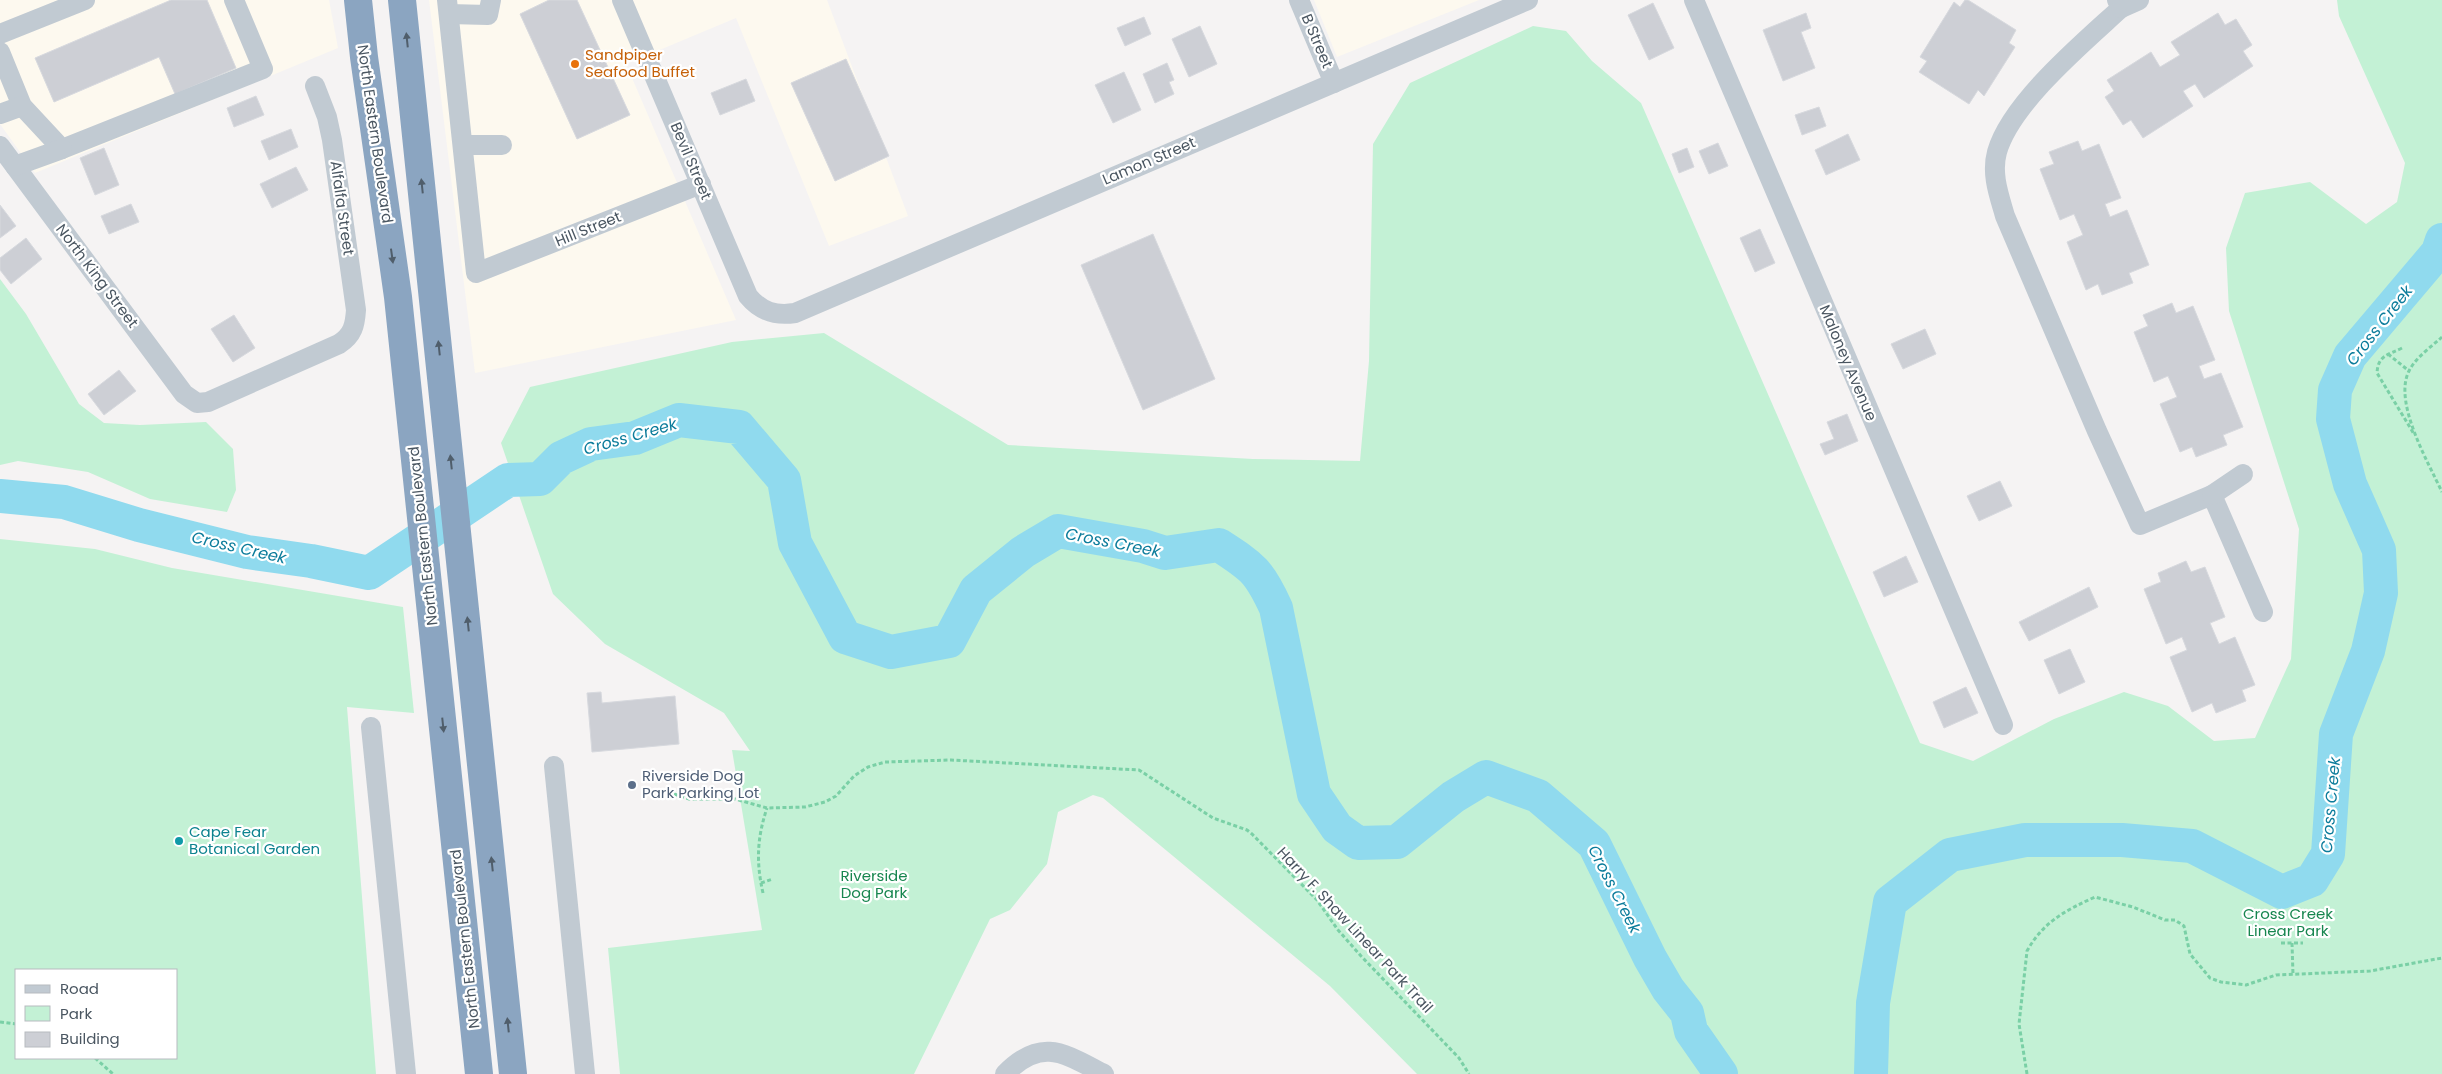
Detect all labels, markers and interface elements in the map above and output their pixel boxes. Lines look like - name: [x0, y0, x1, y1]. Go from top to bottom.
- street label: B Street: [1297, 10, 1338, 71]
- one-way arrow: [403, 32, 411, 48]
- street label: North Eastern Boulevard: [353, 43, 398, 225]
- place label: Sandpiper Seafood Buffet: [585, 44, 695, 82]
- marker: Sandpiper Seafood Buffet: [569, 58, 581, 70]
- street label: Bevil Street: [666, 119, 717, 203]
- street label: Lamon Street: [1099, 131, 1199, 190]
- street label: Alfalfa Street: [325, 159, 360, 257]
- one-way arrow: [418, 178, 426, 194]
- street label: Hill Street: [552, 206, 624, 251]
- street label: North King Street: [51, 219, 143, 332]
- one-way arrow: [388, 249, 396, 265]
- water label: Cross Creek: [2341, 280, 2419, 370]
- street label: Maloney Avenue: [1815, 302, 1882, 424]
- one-way arrow: [435, 340, 443, 356]
- water label: Cross Creek: [581, 412, 680, 461]
- street label: North Eastern Boulevard: [403, 445, 442, 627]
- one-way arrow: [447, 454, 455, 470]
- water label: Cross Creek: [1063, 522, 1163, 563]
- water label: Cross Creek: [189, 525, 289, 570]
- one-way arrow: [464, 616, 472, 632]
- one-way arrow: [439, 717, 447, 733]
- water label: Cross Creek: [2315, 755, 2346, 854]
- place label: Riverside Dog Park Parking Lot: [642, 765, 759, 803]
- marker: Riverside Dog Park Parking Lot: [626, 779, 638, 791]
- place label: Cape Fear Botanical Garden: [189, 821, 320, 859]
- marker: Cape Fear Botanical Garden: [173, 835, 185, 847]
- water label: Cross Creek: [1582, 841, 1647, 938]
- street label: Harry F. Shaw Linear Park Trail: [1273, 842, 1438, 1017]
- street label: North Eastern Boulevard: [445, 848, 484, 1030]
- one-way arrow: [488, 855, 496, 871]
- park label: Riverside Dog Park: [840, 865, 908, 903]
- park label: Cross Creek Linear Park: [2243, 903, 2333, 941]
- legend: [15, 969, 178, 1059]
- text: Road: [60, 978, 99, 999]
- text: Park: [60, 1003, 92, 1024]
- one-way arrow: [504, 1017, 512, 1033]
- text: Building: [60, 1028, 120, 1049]

